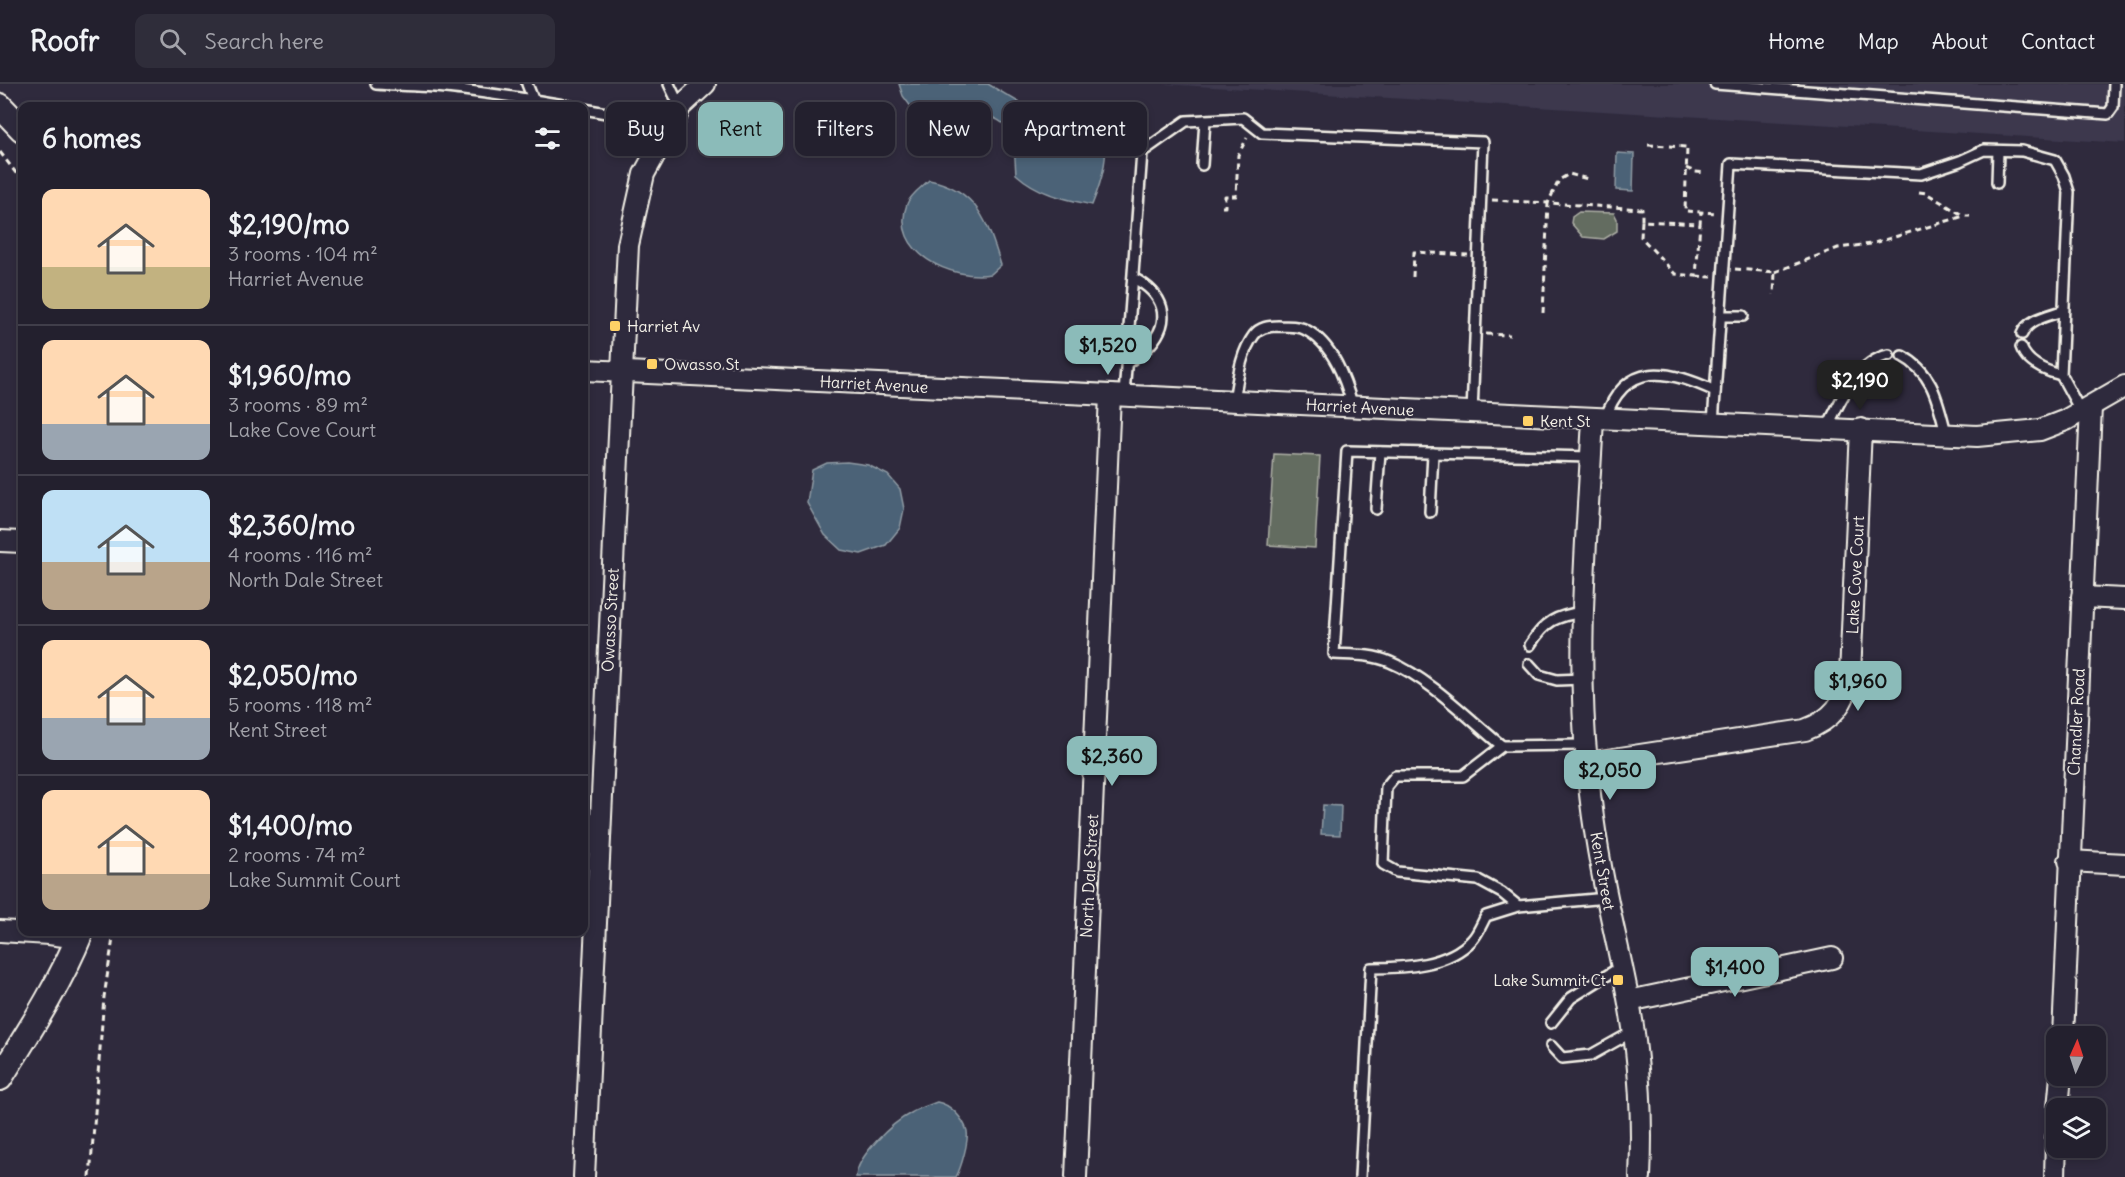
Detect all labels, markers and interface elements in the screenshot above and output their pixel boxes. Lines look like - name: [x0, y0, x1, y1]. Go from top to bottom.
- search box: [135, 14, 555, 68]
- text: Roofr: [30, 23, 99, 59]
- icon: search: [156, 25, 189, 58]
- text: Search here: [204, 27, 324, 55]
- text: Home: [1768, 28, 1825, 55]
- text: Map: [1858, 28, 1899, 55]
- text: About: [1932, 28, 1988, 55]
- text: Contact: [2021, 28, 2095, 55]
- chip: Buy: [606, 102, 686, 156]
- chip: Rent: [698, 102, 783, 156]
- chip: Filters: [795, 102, 895, 156]
- chip: New: [907, 102, 991, 156]
- chip: Apartment: [1003, 102, 1147, 156]
- text: 6 homes: [42, 122, 141, 155]
- icon: filters: [531, 122, 564, 155]
- text: $2,190/mo: [228, 208, 350, 241]
- icon: home: [90, 213, 162, 285]
- text: 3 rooms · 104 m²: [228, 241, 378, 266]
- text: Harriet Avenue: [228, 266, 364, 291]
- place label: Harriet Av: [627, 316, 700, 336]
- marker: Harriet Av: [608, 319, 622, 333]
- pin: $1,520: [1059, 325, 1157, 376]
- text: $1,520: [1079, 332, 1137, 357]
- place label: Owasso St: [664, 354, 740, 374]
- marker: Owasso St: [645, 357, 659, 371]
- text: $1,960/mo: [228, 359, 351, 392]
- pin: $2,190: [1811, 360, 1909, 411]
- icon: home: [90, 364, 162, 436]
- text: $2,190: [1831, 367, 1889, 392]
- street label: Harriet Avenue: [819, 371, 929, 397]
- text: 3 rooms · 89 m²: [228, 392, 368, 417]
- street label: Harriet Avenue: [1305, 394, 1415, 420]
- place label: Kent St: [1540, 411, 1591, 431]
- marker: Kent St: [1521, 414, 1535, 428]
- text: Lake Cove Court: [228, 417, 376, 442]
- text: $2,360/mo: [228, 509, 355, 542]
- icon: home: [90, 514, 162, 586]
- street label: Lake Cove Court: [1842, 515, 1868, 635]
- text: 4 rooms · 116 m²: [228, 542, 373, 567]
- text: North Dale Street: [228, 567, 383, 592]
- street label: Owasso Street: [597, 567, 623, 673]
- text: $2,050/mo: [228, 659, 358, 692]
- pin: $1,960: [1809, 661, 1907, 712]
- icon: home: [90, 664, 162, 736]
- text: $1,960: [1828, 668, 1888, 693]
- street label: Chandler Road: [2063, 668, 2089, 776]
- text: 5 rooms · 118 m²: [228, 692, 373, 717]
- text: Kent Street: [228, 717, 327, 742]
- pin: $2,360: [1063, 736, 1161, 787]
- text: $2,360: [1081, 743, 1143, 768]
- pin: $2,050: [1561, 750, 1659, 801]
- text: $2,050: [1578, 757, 1642, 782]
- text: $1,400/mo: [228, 809, 353, 842]
- street label: North Dale Street: [1076, 813, 1102, 938]
- icon: home: [90, 814, 162, 886]
- street label: Kent Street: [1586, 830, 1620, 912]
- text: 2 rooms · 74 m²: [228, 842, 365, 867]
- text: Lake Summit Court: [228, 867, 400, 892]
- pin: $1,400: [1686, 947, 1784, 998]
- text: $1,400: [1705, 954, 1765, 979]
- place label: Lake Summit Ct: [1493, 970, 1607, 990]
- marker: Lake Summit Ct: [1611, 973, 1625, 987]
- north arrow: [2046, 1026, 2106, 1086]
- map controls: [2046, 1026, 2106, 1158]
- button: layers: [2046, 1098, 2106, 1158]

